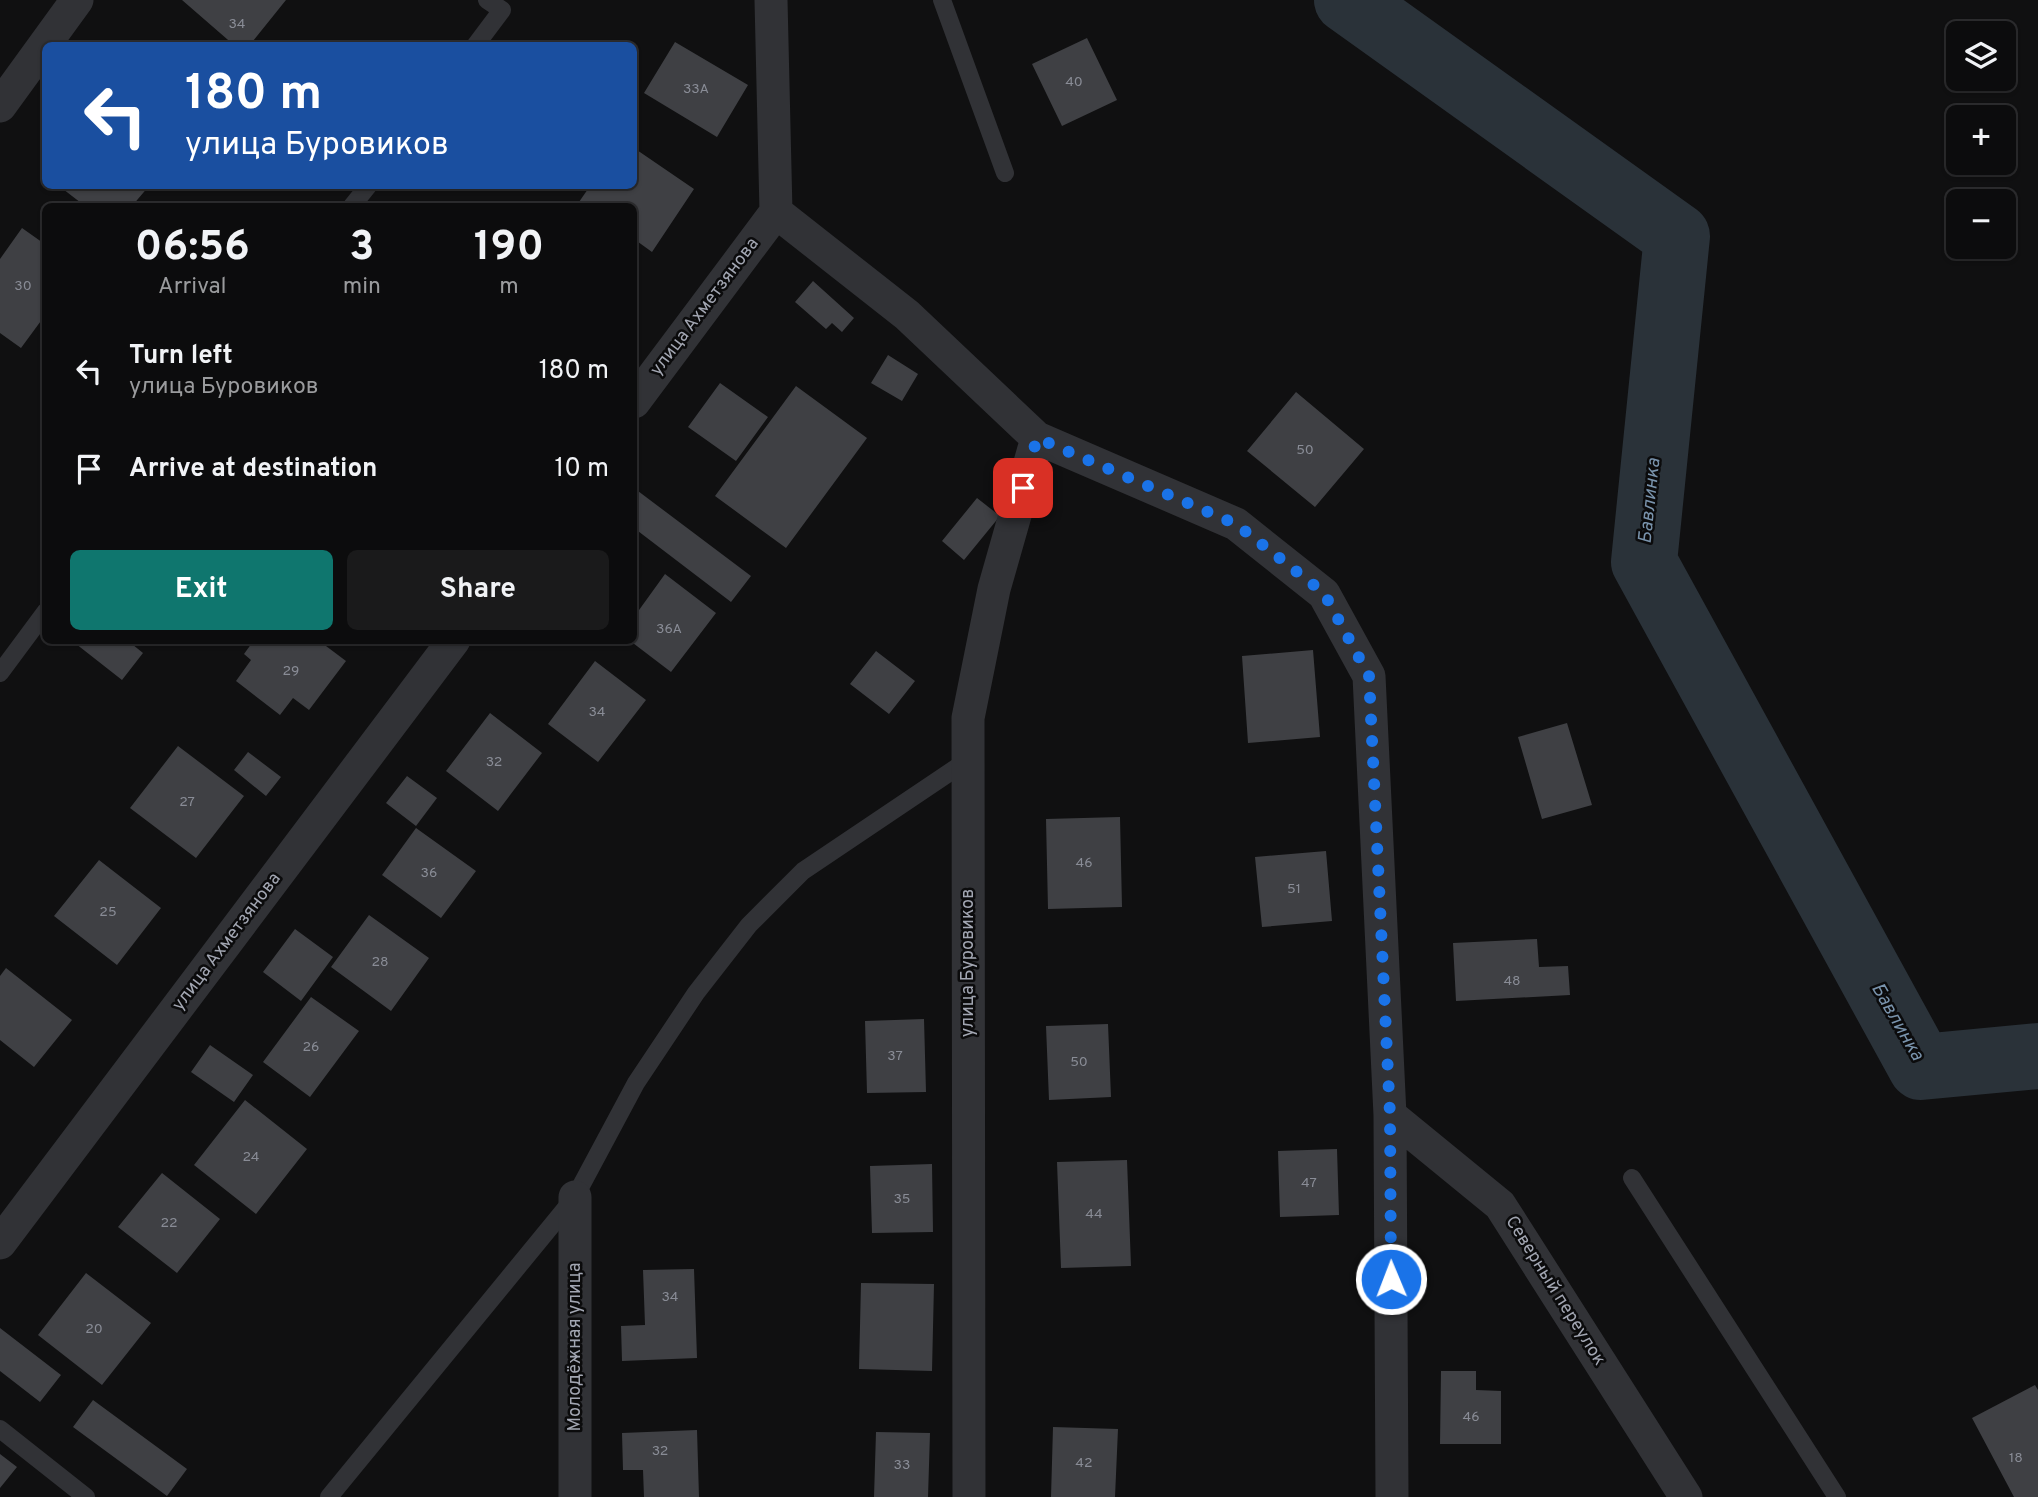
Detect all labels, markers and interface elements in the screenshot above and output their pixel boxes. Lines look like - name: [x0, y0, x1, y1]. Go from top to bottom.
- house number: 34: [228, 16, 246, 33]
- map controls: [1946, 21, 2016, 259]
- button: layers: [1946, 21, 2016, 91]
- text: 180 m: [185, 65, 322, 127]
- icon: left: [70, 70, 161, 161]
- house number: 40: [1065, 74, 1083, 91]
- house number: 33А: [683, 81, 709, 98]
- button: +: [1946, 105, 2016, 175]
- text: улица Буровиков: [185, 126, 449, 166]
- button: −: [1946, 189, 2016, 259]
- text: 06:56: [135, 222, 250, 275]
- text: 3: [349, 222, 374, 275]
- text: 190: [474, 222, 544, 275]
- street label: улица Ахметзянова: [646, 233, 764, 381]
- text: Arrival: [158, 273, 227, 302]
- text: min: [343, 273, 381, 302]
- text: m: [499, 273, 519, 302]
- house number: 30: [14, 278, 32, 295]
- text: Turn left: [129, 340, 233, 373]
- icon: left: [70, 352, 108, 390]
- text: 180 m: [539, 355, 609, 388]
- text: улица Буровиков: [129, 373, 319, 402]
- house number: 50: [1296, 442, 1314, 459]
- icon: arrive: [70, 450, 108, 488]
- text: Arrive at destination: [129, 453, 377, 486]
- text: 10 m: [554, 453, 609, 486]
- water label: Бавлинка: [1634, 457, 1666, 545]
- pin: [993, 458, 1053, 518]
- icon: arrive: [1004, 469, 1042, 507]
- button: Exit: [70, 550, 333, 630]
- button: Share: [347, 550, 609, 630]
- house number: 36А: [656, 621, 682, 638]
- house number: 29: [283, 663, 299, 680]
- house number: 34: [588, 704, 606, 721]
- house number: 32: [486, 754, 502, 771]
- house number: 27: [179, 794, 195, 811]
- house number: 46: [1075, 855, 1093, 872]
- house number: 36: [421, 865, 437, 882]
- street label: улица Ахметзянова: [168, 868, 286, 1016]
- house number: 51: [1287, 881, 1301, 898]
- street label: улица Буровиков: [957, 889, 980, 1037]
- house number: 25: [99, 904, 117, 921]
- house number: 28: [371, 954, 389, 971]
- house number: 48: [1503, 973, 1521, 990]
- water label: Бавлинка: [1865, 979, 1929, 1065]
- house number: 26: [303, 1039, 319, 1056]
- house number: 37: [887, 1048, 903, 1065]
- house number: 50: [1070, 1054, 1088, 1071]
- house number: 24: [242, 1149, 260, 1166]
- house number: 47: [1301, 1175, 1317, 1192]
- house number: 35: [893, 1191, 911, 1208]
- house number: 44: [1085, 1206, 1103, 1223]
- street label: Северный переулок: [1500, 1212, 1610, 1370]
- house number: 22: [160, 1215, 178, 1232]
- position arrow: [1354, 1242, 1428, 1316]
- street label: Молодёжная улица: [564, 1262, 587, 1432]
- house number: 34: [661, 1289, 679, 1306]
- house number: 20: [85, 1321, 103, 1338]
- house number: 46: [1462, 1409, 1480, 1426]
- house number: 32: [652, 1443, 668, 1460]
- house number: 18: [2009, 1450, 2023, 1467]
- house number: 42: [1075, 1455, 1093, 1472]
- house number: 33: [894, 1457, 910, 1474]

